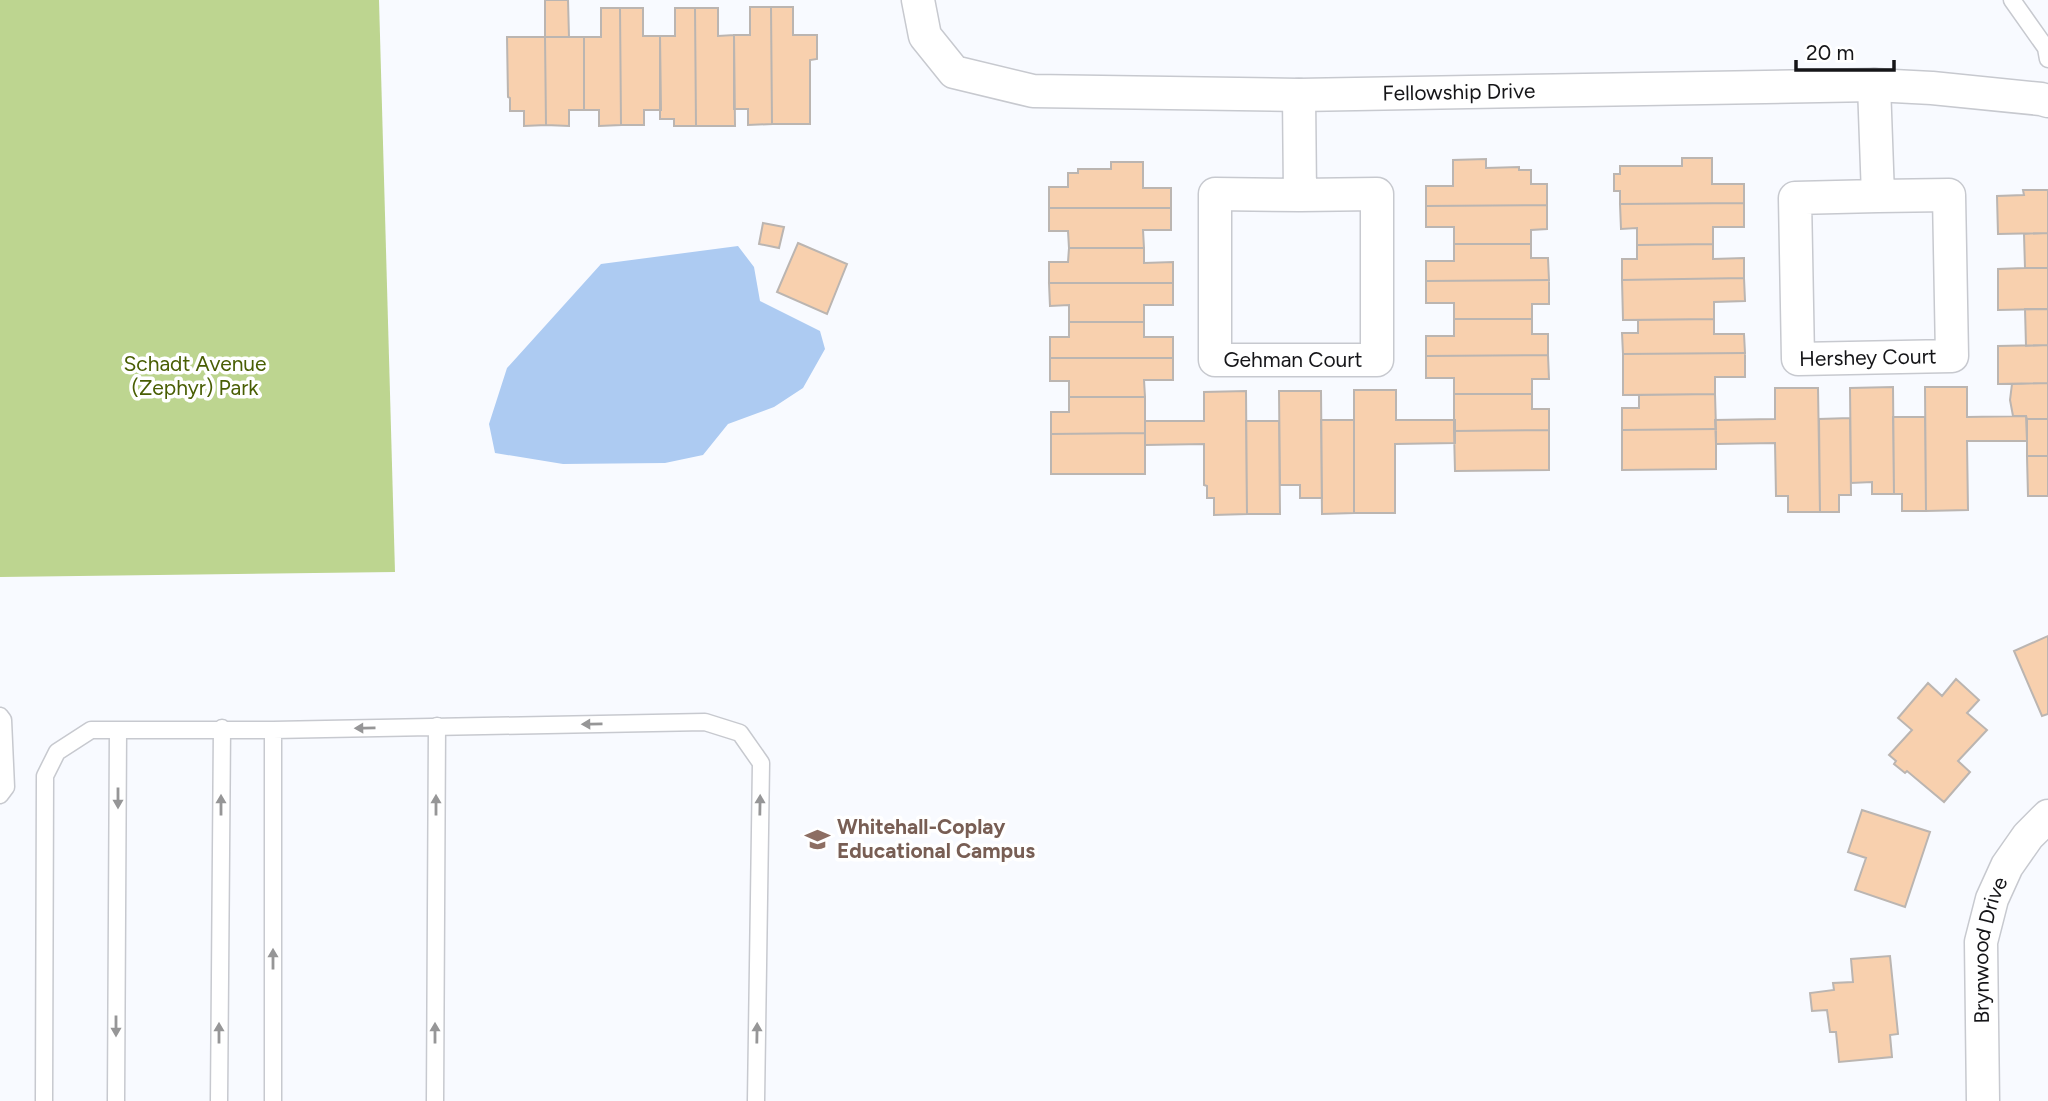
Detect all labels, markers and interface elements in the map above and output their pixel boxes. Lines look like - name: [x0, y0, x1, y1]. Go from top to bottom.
- scale bar: [1796, 28, 1894, 72]
- text: 20 m: [1806, 40, 1854, 65]
- street label: Fellowship Drive: [1382, 78, 1535, 106]
- street label: Hershey Court: [1799, 343, 1937, 371]
- street label: Gehman Court: [1224, 347, 1362, 372]
- park label: Schadt Avenue (Zephyr) Park: [123, 351, 267, 400]
- one-way arrow: [581, 718, 603, 730]
- one-way arrow: [354, 722, 376, 733]
- one-way arrow: [112, 787, 124, 809]
- one-way arrow: [215, 794, 227, 816]
- one-way arrow: [430, 794, 442, 816]
- one-way arrow: [754, 794, 766, 816]
- place label: Whitehall-Coplay Educational Campus: [837, 814, 1035, 863]
- school or university icon: Whitehall-Coplay Educational Campus: [803, 825, 831, 853]
- street label: Brynwood Drive: [1968, 872, 2013, 1024]
- one-way arrow: [267, 948, 279, 970]
- one-way arrow: [111, 1015, 122, 1037]
- one-way arrow: [214, 1022, 225, 1044]
- one-way arrow: [429, 1022, 441, 1044]
- one-way arrow: [751, 1022, 763, 1044]

